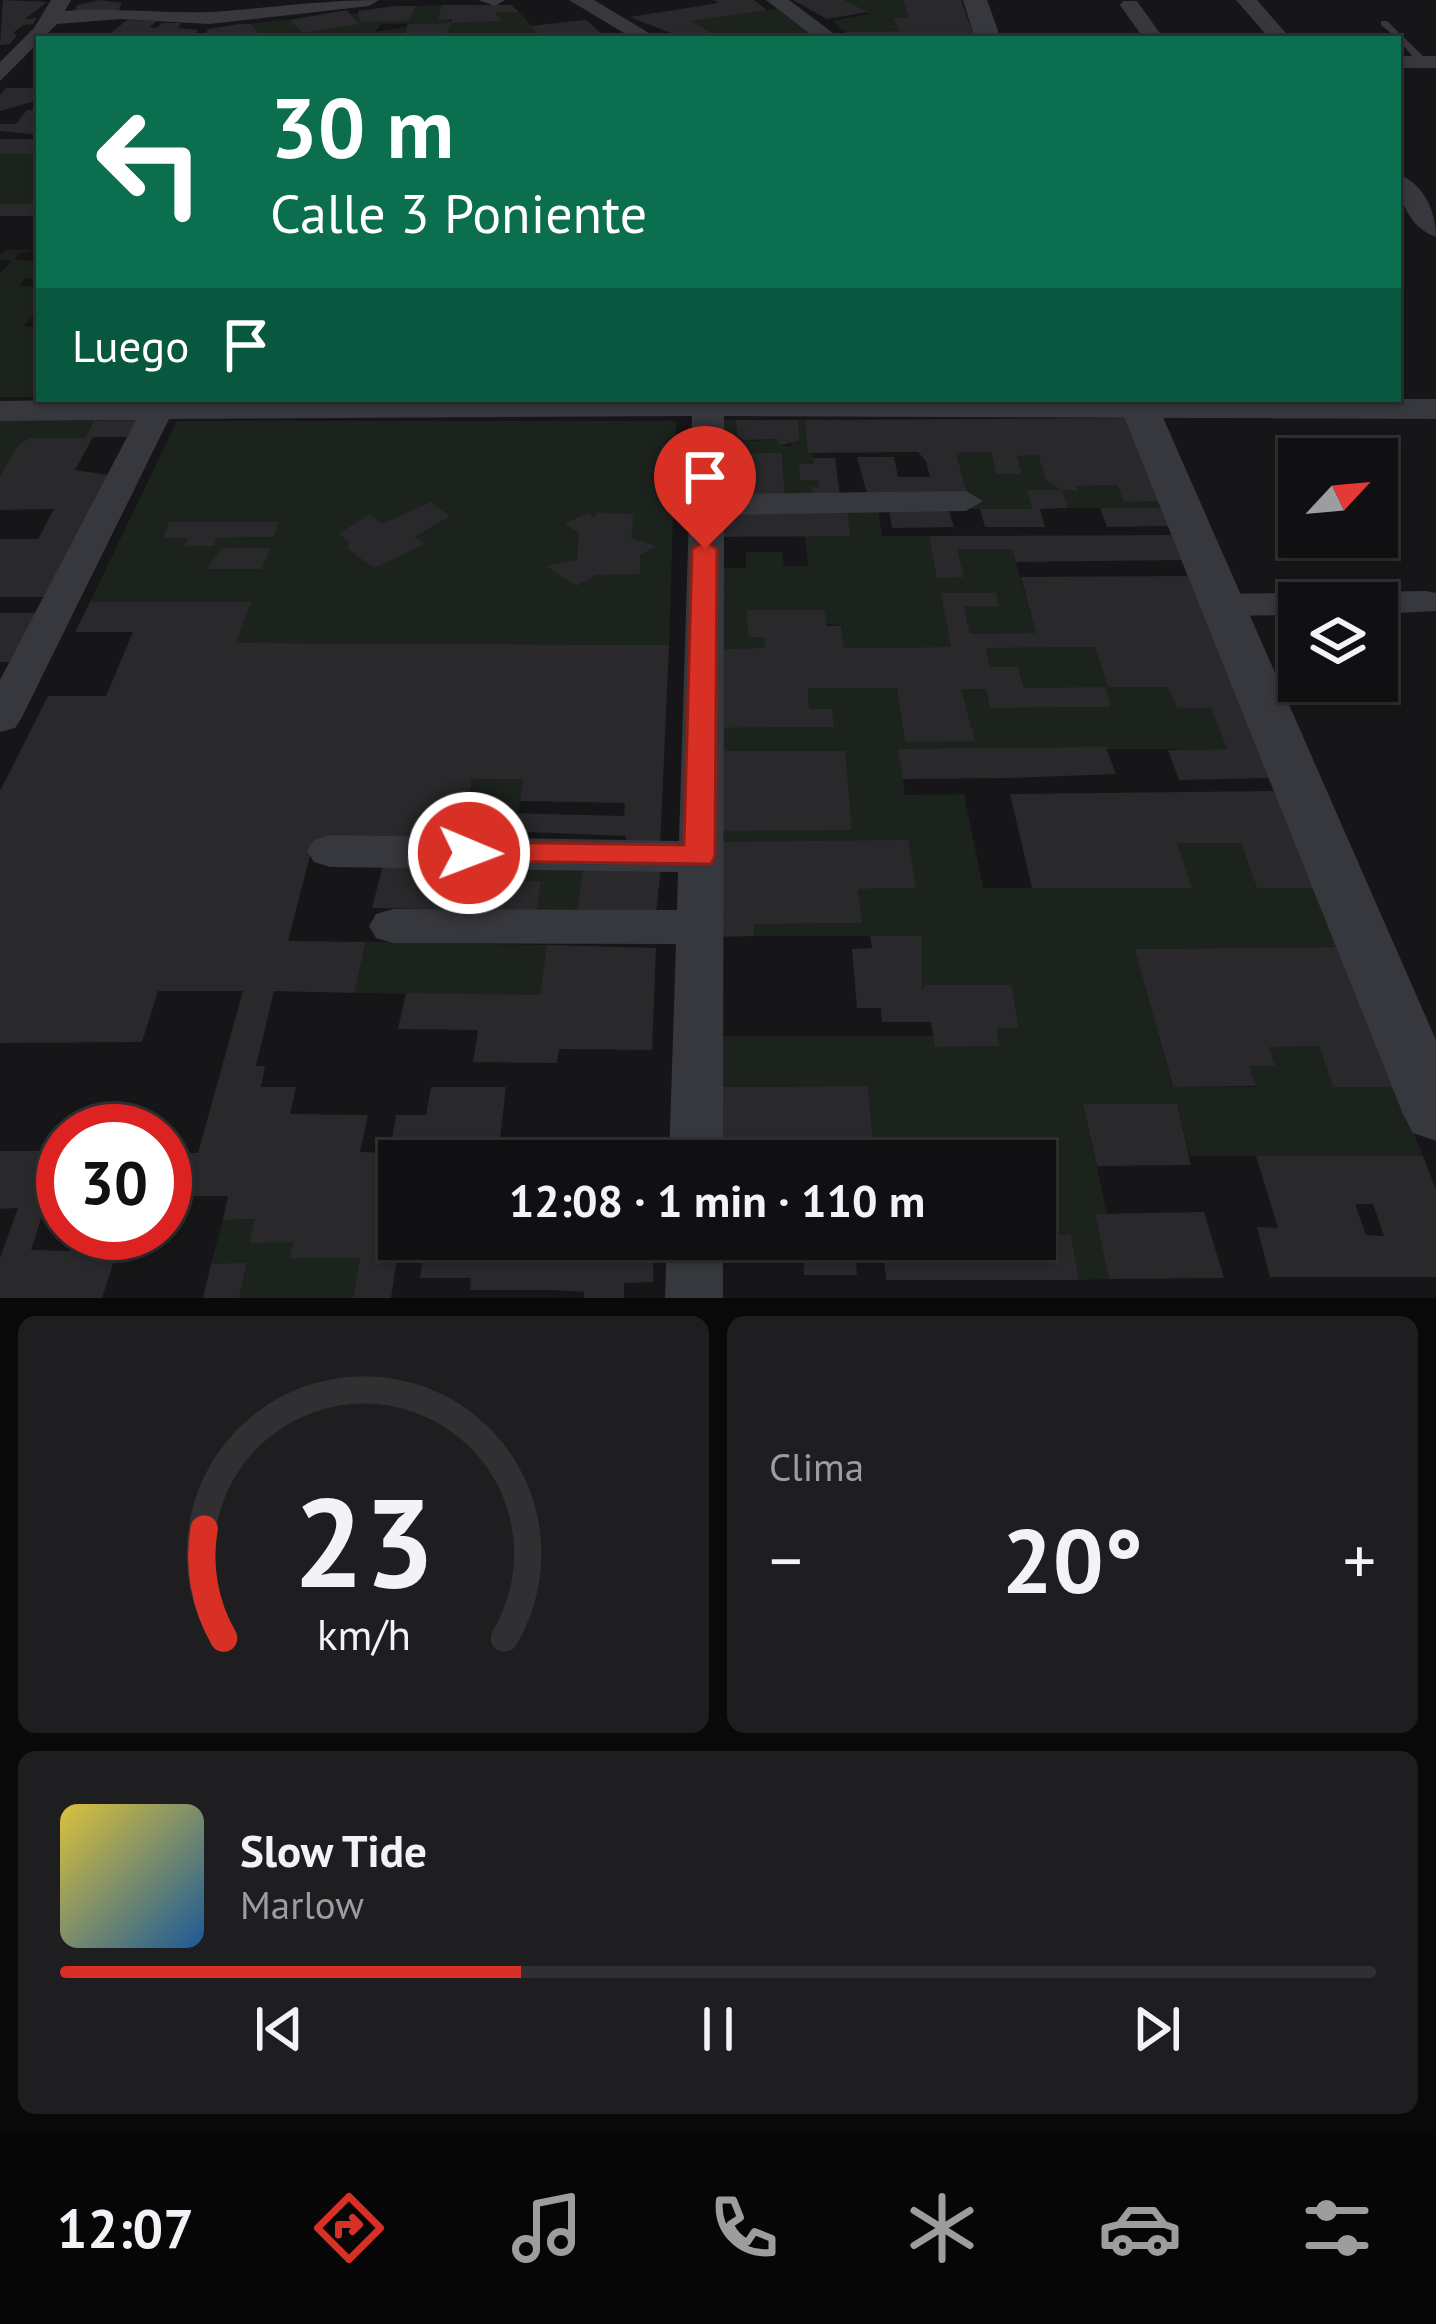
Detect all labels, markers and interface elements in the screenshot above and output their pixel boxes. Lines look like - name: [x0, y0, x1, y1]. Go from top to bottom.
- text: 30 m: [270, 72, 454, 181]
- icon: left: [72, 84, 228, 240]
- text: Calle 3 Poniente: [270, 178, 647, 248]
- icon: arrive: [213, 312, 279, 378]
- text: Luego: [72, 316, 189, 374]
- pin: [654, 426, 756, 549]
- north arrow: [1278, 438, 1398, 558]
- map controls: [1278, 438, 1398, 702]
- icon: arrive: [672, 444, 738, 510]
- button: layers: [1278, 582, 1398, 702]
- position arrow: [406, 790, 532, 916]
- speed limit sign: 30: [36, 1104, 192, 1260]
- text: 12:08 · 1 min · 110 m: [509, 1171, 925, 1229]
- text: Clima: [769, 1441, 864, 1492]
- text: 23: [293, 1460, 434, 1621]
- text: 20°: [1002, 1501, 1143, 1618]
- text: −: [769, 1517, 802, 1602]
- text: +: [1343, 1517, 1376, 1602]
- text: km/h: [316, 1605, 411, 1661]
- text: Slow Tide: [240, 1821, 427, 1879]
- text: Marlow: [240, 1879, 364, 1930]
- icon: previous: [246, 1996, 312, 2062]
- icon: pause: [685, 1996, 751, 2062]
- icon: next: [1124, 1996, 1190, 2062]
- icon: directions: [307, 2186, 391, 2270]
- icon: music: [505, 2186, 589, 2270]
- icon: phone: [702, 2186, 786, 2270]
- icon: climate: [900, 2186, 984, 2270]
- icon: car: [1098, 2186, 1182, 2270]
- icon: filters: [1295, 2186, 1379, 2270]
- text: 12:07: [57, 2193, 194, 2263]

